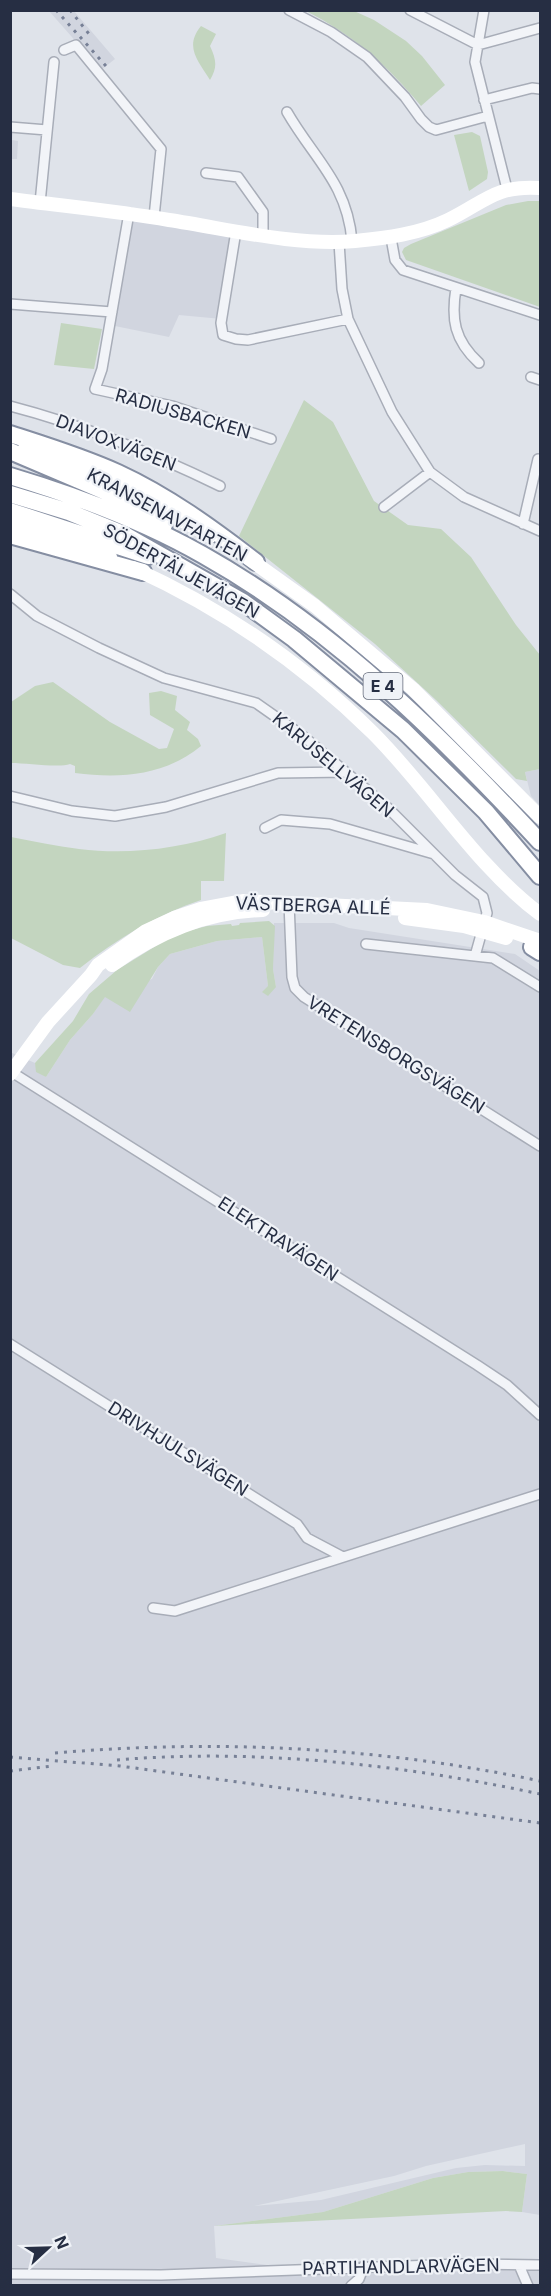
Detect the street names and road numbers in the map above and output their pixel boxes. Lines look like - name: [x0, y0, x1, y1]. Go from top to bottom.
- street label: RADIUSBACKEN: [113, 384, 253, 443]
- street label: DIAVOXVÄGEN: [53, 409, 180, 475]
- street label: KRANSENAVFARTEN: [84, 463, 251, 566]
- street label: SÖDERTÄLJEVÄGEN: [99, 518, 263, 622]
- road number: E 4: [364, 673, 403, 699]
- street label: KARUSELLVÄGEN: [268, 707, 399, 821]
- street label: VÄSTBERGA ALLÉ: [235, 891, 391, 919]
- street label: VRETENSBORGSVÄGEN: [304, 990, 489, 1118]
- street label: ELEKTRAVÄGEN: [214, 1191, 343, 1285]
- street label: DRIVHJULSVÄGEN: [104, 1396, 253, 1500]
- street label: PARTIHANDLARVÄGEN: [302, 2253, 500, 2279]

